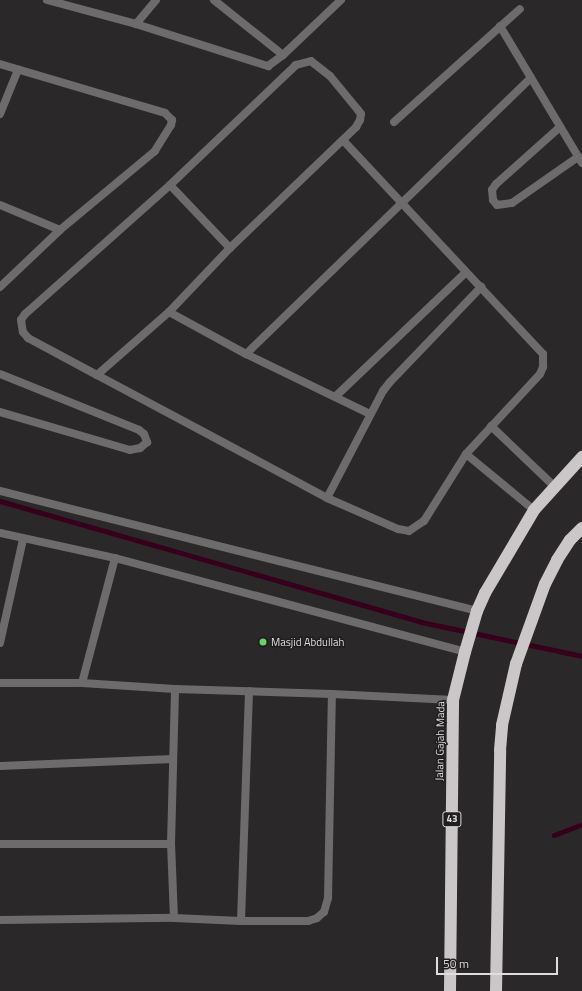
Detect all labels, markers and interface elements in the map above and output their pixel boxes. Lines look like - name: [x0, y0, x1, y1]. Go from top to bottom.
- place label: Masjid Abdullah: [271, 635, 344, 649]
- marker: Masjid Abdullah: [258, 637, 268, 647]
- street label: Jalan Gajah Mada: [433, 701, 447, 781]
- road number: 43: [442, 811, 462, 827]
- scale bar: [438, 949, 560, 975]
- text: 50 m: [443, 954, 469, 973]

